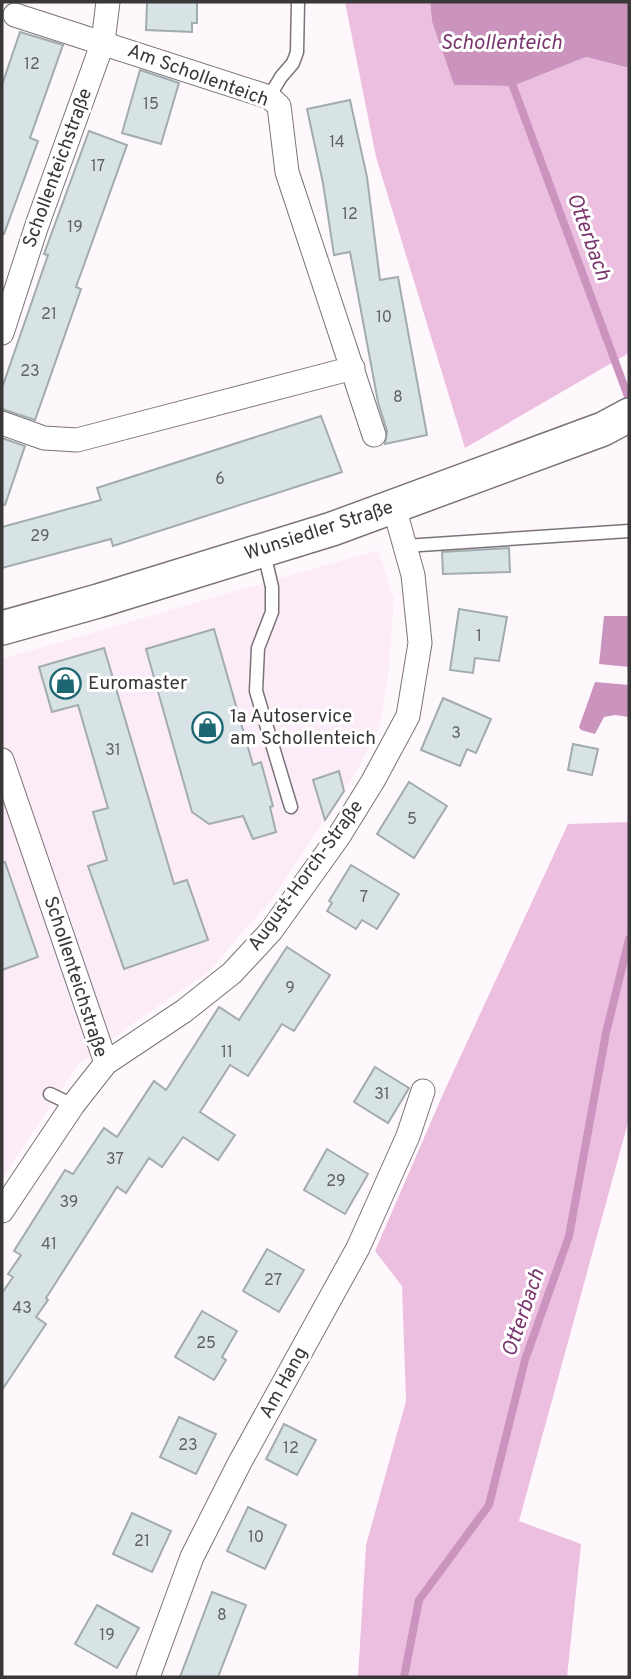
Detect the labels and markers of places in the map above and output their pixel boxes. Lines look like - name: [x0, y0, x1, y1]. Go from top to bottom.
- shop icon: Euromaster: [48, 667, 82, 701]
- place label: Euromaster: [88, 672, 188, 696]
- place label: 1a Autoservice am Schollenteich: [230, 705, 376, 751]
- shop icon: 1a Autoservice am Schollenteich: [190, 711, 224, 745]

